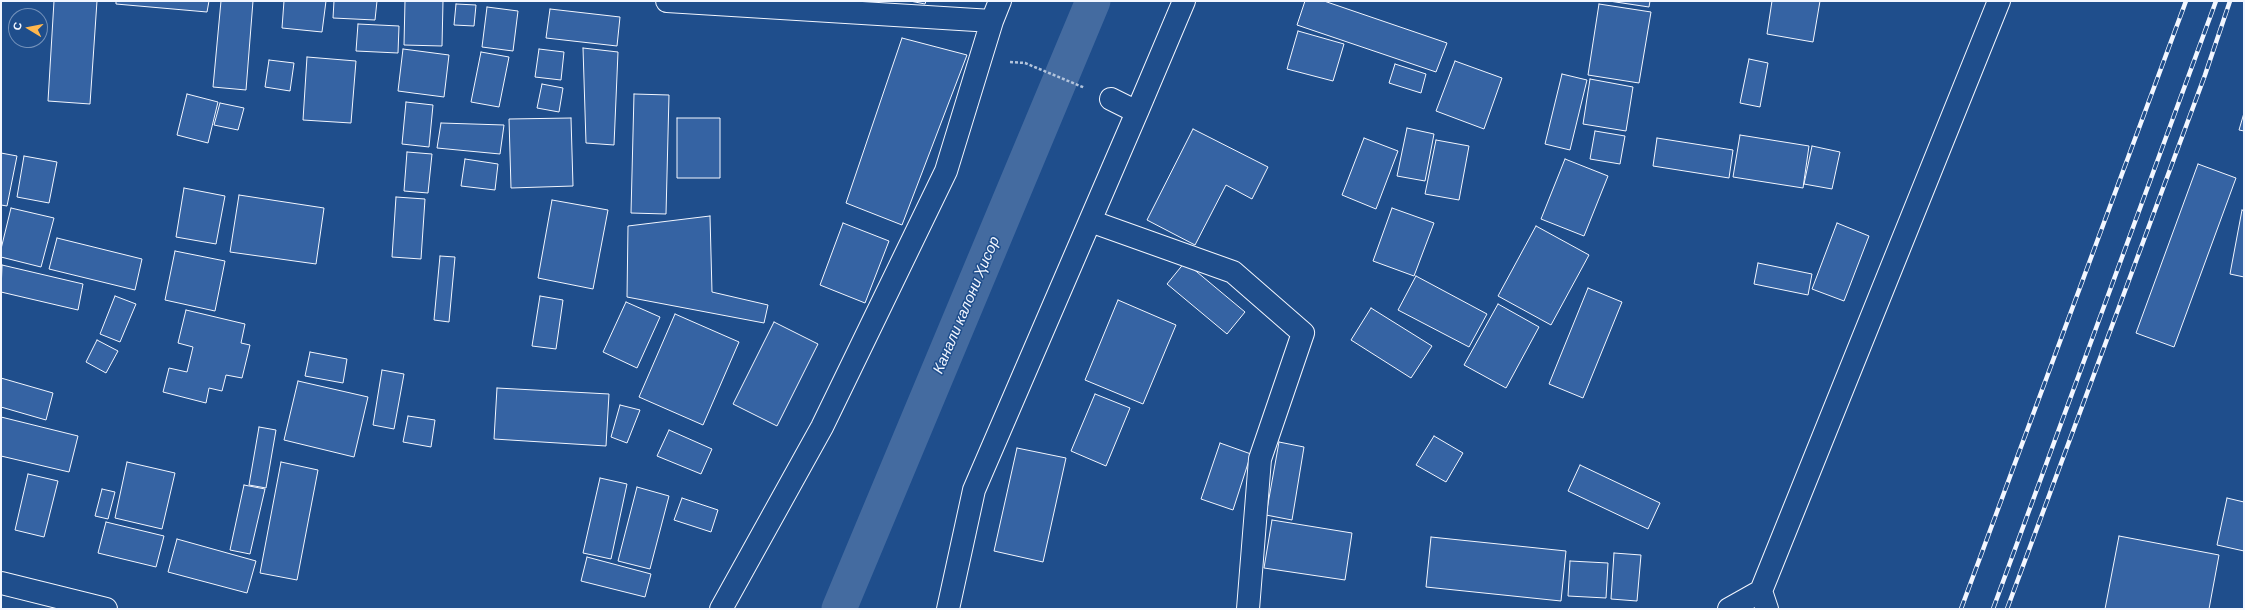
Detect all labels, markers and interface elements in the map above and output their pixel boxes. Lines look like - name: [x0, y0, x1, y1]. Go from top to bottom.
- north arrow: [8, 8, 48, 48]
- text: С: [10, 21, 24, 31]
- water label: Канали калони Ҳисор: [929, 234, 1003, 376]

